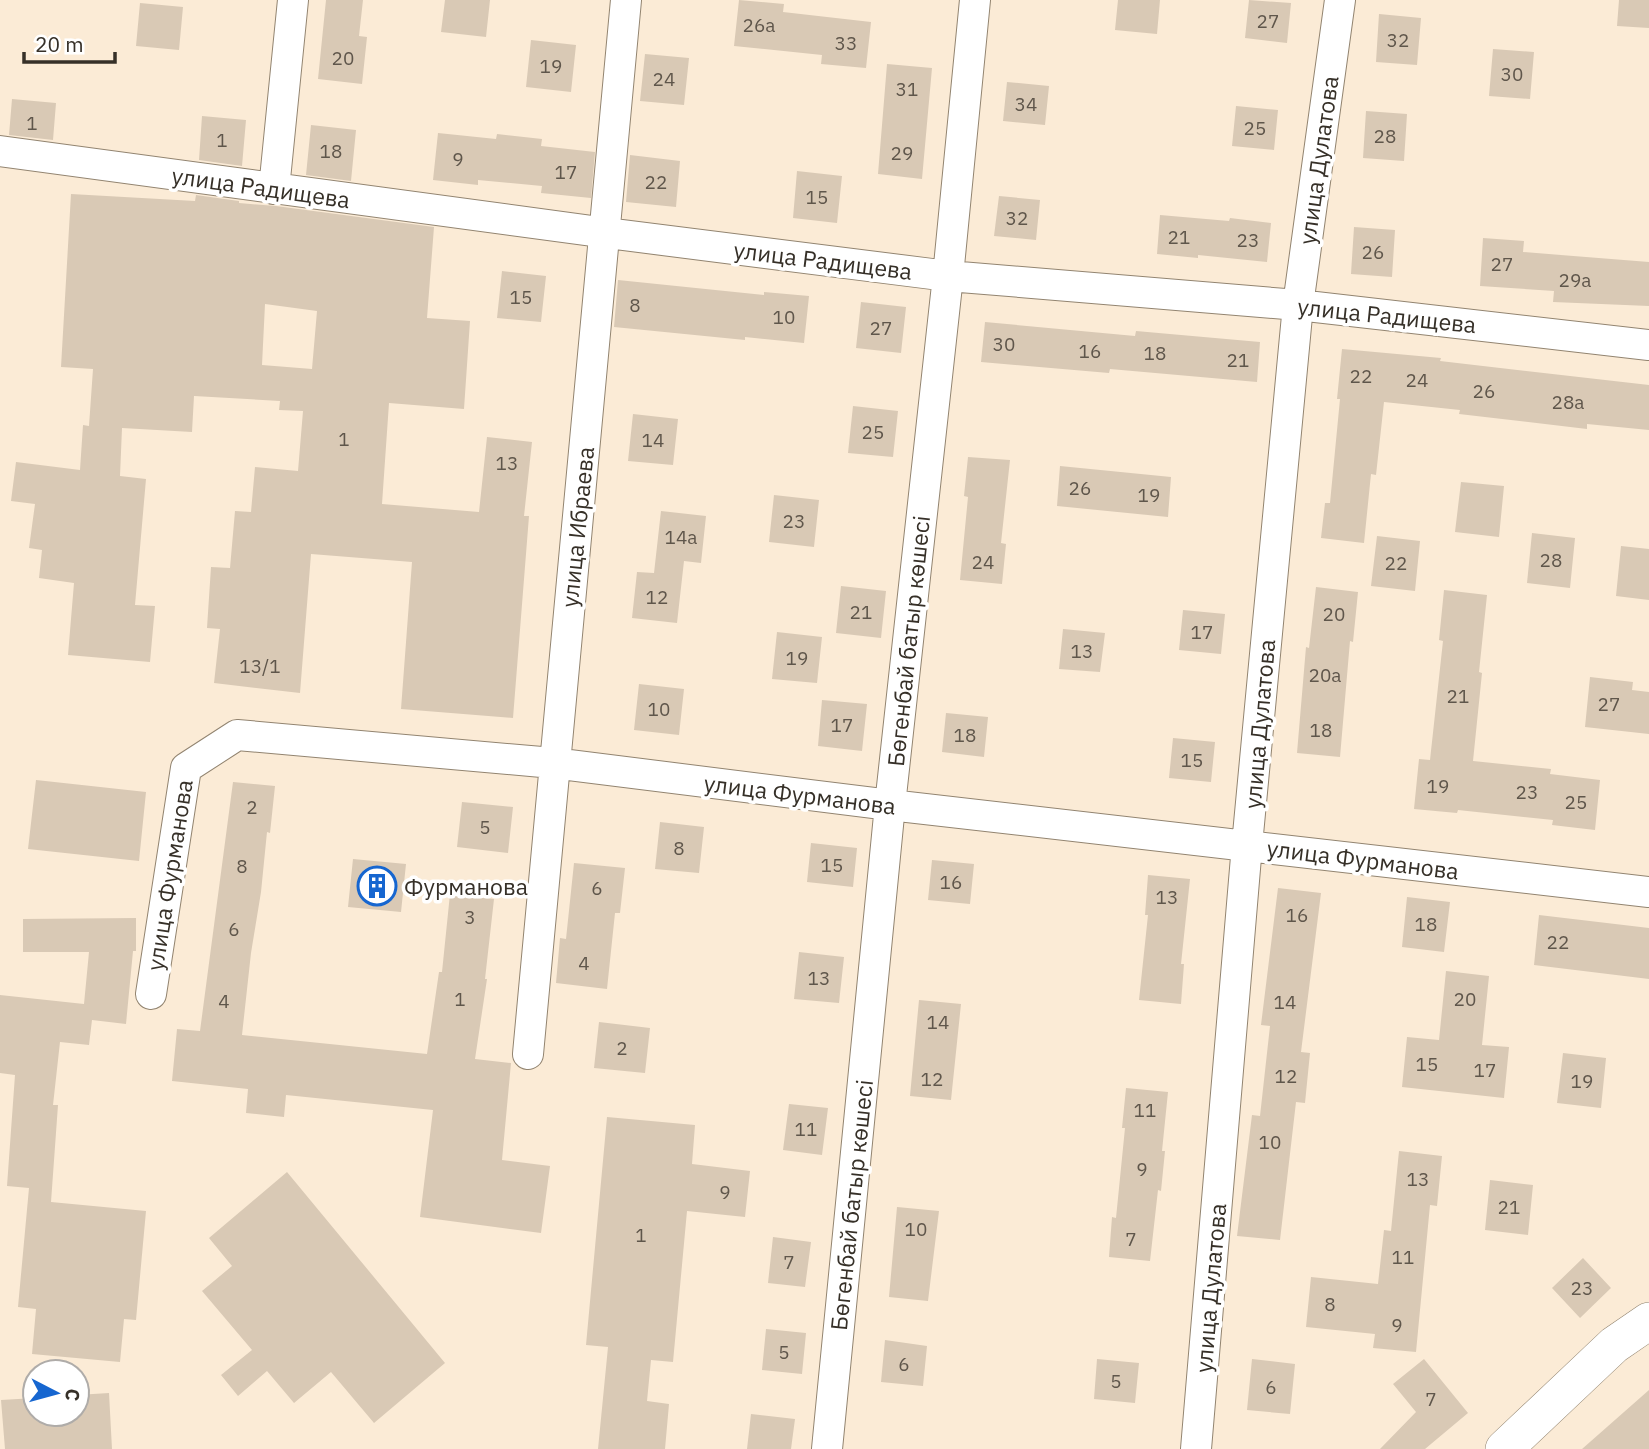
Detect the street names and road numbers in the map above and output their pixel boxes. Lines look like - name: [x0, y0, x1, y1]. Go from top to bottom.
- street label: улица Дулатова: [1291, 74, 1345, 246]
- street label: улица Радищева: [170, 160, 352, 214]
- street label: улица Радищева: [732, 234, 914, 286]
- street label: улица Радищева: [1296, 291, 1478, 339]
- street label: улица Ибраева: [554, 445, 600, 609]
- street label: Бөгенбай батыр көшесі: [880, 514, 936, 768]
- street label: улица Дулатова: [1237, 638, 1281, 810]
- street label: улица Фурманова: [702, 767, 898, 821]
- street label: улица Фурманова: [139, 777, 199, 973]
- street label: улица Фурманова: [1265, 832, 1461, 886]
- street label: Бөгенбай батыр көшесі: [823, 1078, 879, 1332]
- street label: улица Дулатова: [1188, 1202, 1232, 1374]

